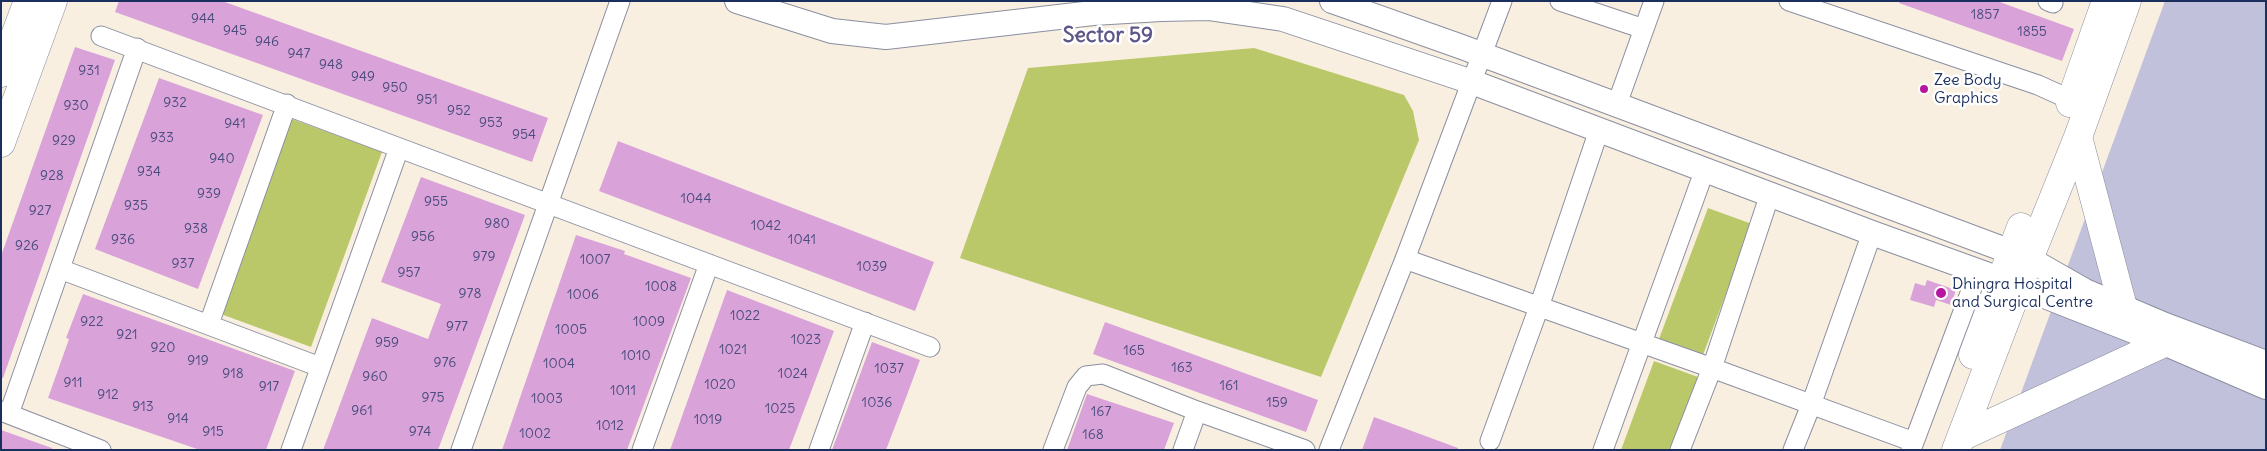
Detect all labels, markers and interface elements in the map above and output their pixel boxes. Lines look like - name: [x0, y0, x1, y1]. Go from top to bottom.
- house number: 1857: [1971, 7, 1999, 23]
- house number: 944: [191, 11, 215, 27]
- house number: 945: [223, 23, 247, 39]
- district label: Sector 59: [1063, 23, 1153, 49]
- house number: 1855: [2017, 24, 2047, 40]
- house number: 946: [255, 34, 279, 50]
- house number: 947: [288, 46, 310, 62]
- house number: 948: [319, 57, 343, 73]
- house number: 931: [78, 63, 100, 79]
- house number: 949: [351, 69, 375, 85]
- place label: Zee Body Graphics: [1934, 70, 2002, 108]
- house number: 950: [382, 80, 408, 96]
- marker: Zee Body Graphics: [1918, 83, 1930, 95]
- house number: 951: [416, 92, 438, 108]
- house number: 932: [163, 95, 187, 111]
- house number: 930: [63, 98, 89, 114]
- house number: 952: [447, 103, 471, 119]
- house number: 953: [479, 115, 503, 131]
- house number: 941: [224, 116, 246, 132]
- house number: 954: [512, 127, 536, 143]
- house number: 933: [150, 130, 174, 146]
- house number: 929: [52, 133, 76, 149]
- house number: 940: [209, 151, 235, 167]
- house number: 934: [137, 164, 161, 180]
- house number: 928: [40, 168, 64, 184]
- house number: 939: [197, 186, 221, 202]
- house number: 1044: [681, 191, 711, 207]
- house number: 955: [424, 194, 448, 210]
- house number: 935: [124, 198, 148, 214]
- house number: 927: [29, 203, 51, 219]
- house number: 980: [484, 216, 510, 232]
- house number: 1042: [751, 218, 781, 234]
- house number: 938: [184, 221, 208, 237]
- house number: 956: [411, 229, 435, 245]
- house number: 936: [111, 232, 135, 248]
- house number: 1041: [788, 232, 816, 248]
- house number: 926: [15, 238, 39, 254]
- house number: 979: [473, 249, 495, 265]
- house number: 1007: [580, 252, 610, 268]
- house number: 937: [172, 256, 194, 272]
- house number: 1039: [857, 259, 887, 275]
- house number: 957: [398, 265, 420, 281]
- place label: Dhingra Hospital and Surgical Centre: [1952, 274, 2093, 312]
- house number: 1008: [645, 279, 677, 295]
- house number: 978: [459, 286, 481, 302]
- marker: Dhingra Hospital and Surgical Centre: [1934, 286, 1948, 300]
- house number: 1006: [567, 287, 599, 303]
- house number: 1022: [730, 308, 760, 324]
- house number: 922: [80, 314, 104, 330]
- house number: 1009: [633, 314, 665, 330]
- house number: 977: [446, 319, 468, 335]
- house number: 1005: [555, 322, 587, 338]
- house number: 921: [116, 327, 138, 343]
- house number: 1023: [791, 332, 821, 348]
- house number: 959: [375, 335, 399, 351]
- house number: 920: [151, 340, 175, 356]
- house number: 1021: [719, 342, 747, 358]
- house number: 165: [1123, 343, 1145, 359]
- house number: 1010: [621, 348, 651, 364]
- house number: 919: [187, 353, 209, 369]
- house number: 976: [434, 355, 456, 371]
- house number: 1004: [543, 356, 575, 372]
- house number: 163: [1171, 360, 1193, 376]
- house number: 1037: [874, 361, 904, 377]
- house number: 918: [222, 366, 244, 382]
- house number: 1024: [778, 366, 808, 382]
- house number: 960: [362, 369, 388, 385]
- house number: 911: [63, 375, 83, 391]
- house number: 1020: [704, 377, 736, 393]
- house number: 161: [1219, 378, 1239, 394]
- house number: 917: [259, 379, 279, 395]
- house number: 1011: [610, 383, 636, 399]
- house number: 912: [97, 387, 119, 403]
- house number: 975: [422, 390, 444, 406]
- house number: 1003: [531, 391, 563, 407]
- house number: 1036: [862, 395, 892, 411]
- house number: 159: [1266, 395, 1288, 411]
- house number: 913: [132, 399, 154, 415]
- house number: 1025: [765, 401, 795, 417]
- house number: 961: [351, 403, 373, 419]
- house number: 167: [1091, 404, 1111, 420]
- house number: 914: [167, 411, 189, 427]
- house number: 1019: [694, 412, 722, 428]
- house number: 1012: [596, 418, 624, 434]
- house number: 915: [202, 424, 224, 440]
- house number: 974: [409, 424, 431, 440]
- house number: 1002: [519, 426, 551, 442]
- house number: 168: [1082, 427, 1104, 443]

